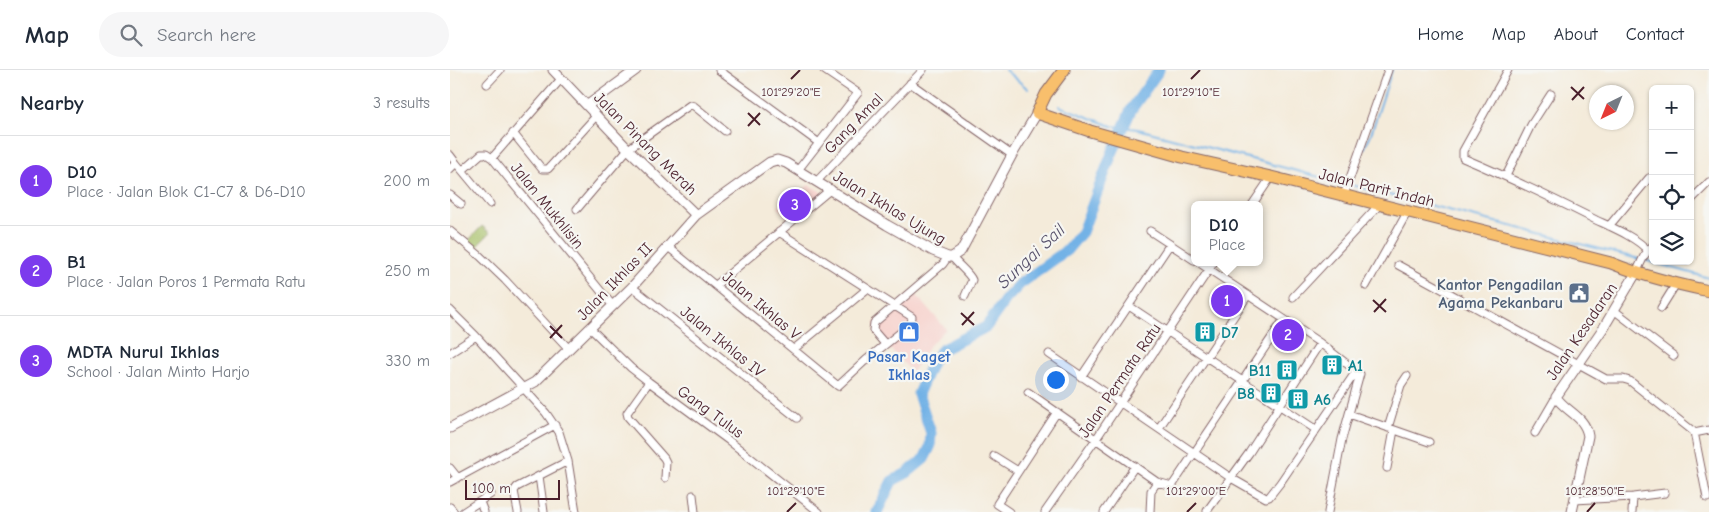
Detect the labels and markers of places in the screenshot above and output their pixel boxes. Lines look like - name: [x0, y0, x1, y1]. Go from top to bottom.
- pin: 3: [779, 186, 811, 224]
- place label: Kantor Pengadilan Agama Pekanbaru: [1437, 276, 1563, 312]
- public building icon: Kantor Pengadilan Agama Pekanbaru: [1567, 281, 1591, 305]
- pin: 1: [1211, 282, 1243, 320]
- pin: 2: [1272, 316, 1304, 354]
- shop icon: Pasar Kaget Ikhlas: [897, 320, 921, 344]
- building icon: D7: [1193, 320, 1217, 344]
- place label: D7: [1221, 324, 1239, 342]
- place label: Pasar Kaget Ikhlas: [867, 348, 951, 384]
- building icon: A1: [1320, 353, 1344, 377]
- place label: A1: [1348, 357, 1363, 375]
- building icon: B11: [1275, 358, 1299, 382]
- place label: B11: [1249, 362, 1271, 380]
- building icon: B8: [1259, 381, 1283, 405]
- place label: B8: [1237, 385, 1255, 403]
- building icon: A6: [1286, 387, 1310, 411]
- place label: A6: [1314, 391, 1331, 409]

